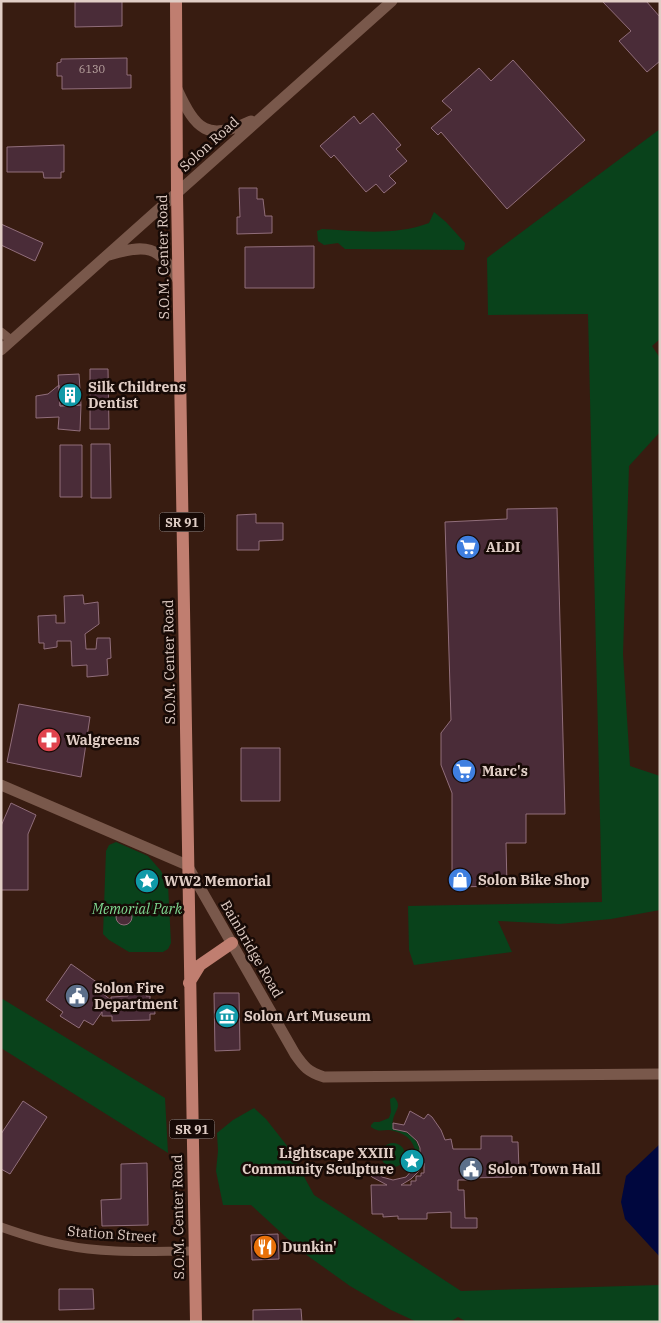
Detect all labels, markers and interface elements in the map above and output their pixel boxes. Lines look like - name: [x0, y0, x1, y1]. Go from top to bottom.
- house number: 6130: [79, 62, 106, 76]
- street label: Solon Road: [176, 112, 243, 175]
- street label: S.O.M. Center Road: [153, 194, 173, 319]
- place label: Silk Childrens Dentist: [88, 378, 186, 412]
- building icon: Silk Childrens Dentist: [57, 382, 83, 408]
- road number: SR 91: [160, 512, 204, 532]
- supermarket icon: ALDI: [455, 534, 481, 560]
- place label: ALDI: [486, 538, 520, 556]
- street label: S.O.M. Center Road: [159, 599, 179, 724]
- pharmacy icon: Walgreens: [36, 727, 62, 753]
- place label: Walgreens: [66, 731, 140, 749]
- supermarket icon: Marc's: [451, 758, 477, 784]
- place label: Marc's: [482, 762, 528, 780]
- shop icon: Solon Bike Shop: [447, 867, 473, 893]
- place icon: WW2 Memorial: [134, 868, 160, 894]
- place label: Solon Bike Shop: [478, 871, 589, 889]
- place label: WW2 Memorial: [164, 872, 271, 890]
- street label: Bainbridge Road: [217, 897, 287, 1001]
- park label: Memorial Park: [91, 900, 183, 918]
- place label: Solon Fire Department: [94, 979, 178, 1013]
- public building icon: Solon Fire Department: [64, 983, 90, 1009]
- museum icon: Solon Art Museum: [214, 1003, 240, 1029]
- place label: Solon Art Museum: [244, 1007, 371, 1025]
- road number: SR 91: [170, 1120, 214, 1138]
- place label: Lightscape XXIII Community Sculpture: [242, 1144, 394, 1178]
- place icon: Lightscape XXIII Community Sculpture: [399, 1148, 425, 1174]
- street label: S.O.M. Center Road: [168, 1154, 188, 1279]
- public building icon: Solon Town Hall: [458, 1156, 484, 1182]
- place label: Solon Town Hall: [488, 1160, 601, 1178]
- street label: Station Street: [67, 1222, 157, 1246]
- restaurant icon: Dunkin': [252, 1234, 278, 1260]
- place label: Dunkin': [282, 1238, 337, 1256]

